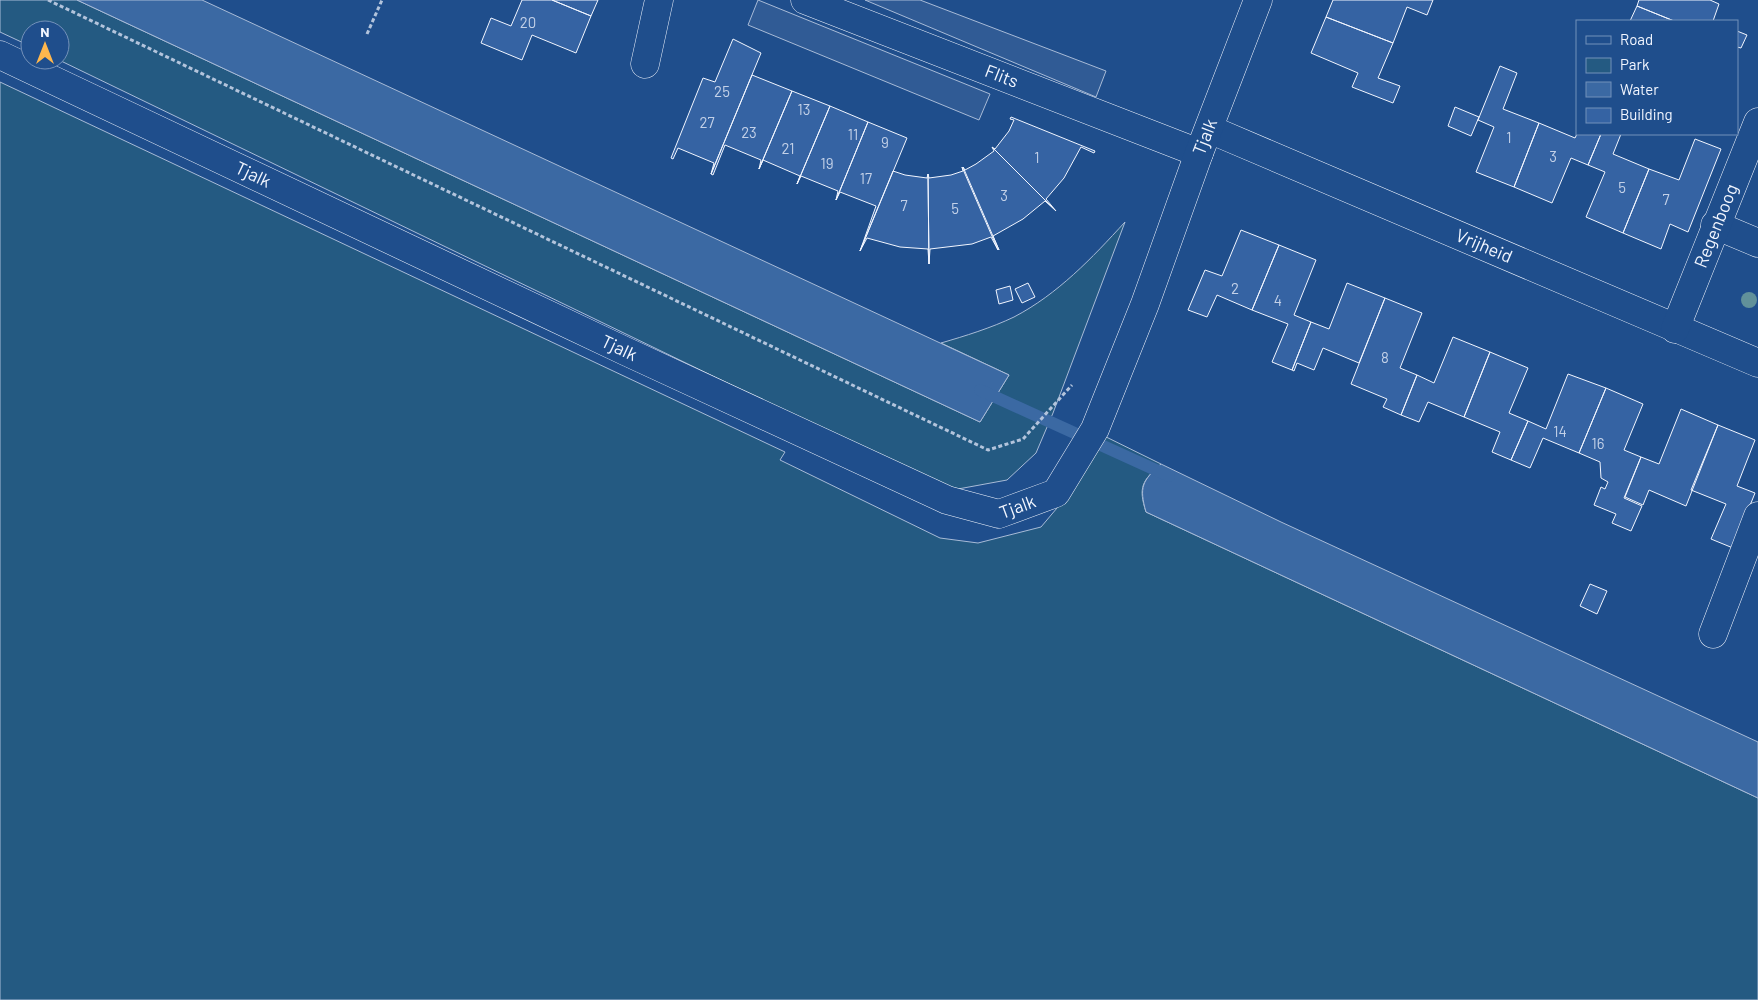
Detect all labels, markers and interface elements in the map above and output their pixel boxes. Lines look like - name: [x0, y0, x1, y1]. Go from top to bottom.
- house number: 20: [520, 13, 536, 31]
- north arrow: [20, 20, 70, 70]
- legend: [1576, 20, 1738, 135]
- text: N: [40, 23, 50, 40]
- text: Road: [1620, 30, 1653, 48]
- text: Park: [1620, 55, 1650, 73]
- street label: Flits: [982, 59, 1022, 92]
- text: Water: [1620, 80, 1659, 98]
- house number: 25: [714, 82, 730, 100]
- house number: 13: [798, 100, 810, 118]
- text: Building: [1620, 105, 1673, 123]
- house number: 27: [699, 113, 715, 131]
- street label: Tjalk: [1187, 115, 1221, 158]
- house number: 23: [741, 123, 757, 141]
- house number: 11: [848, 125, 858, 143]
- house number: 1: [1506, 128, 1512, 146]
- house number: 9: [881, 133, 889, 151]
- house number: 21: [781, 139, 795, 157]
- house number: 3: [1549, 147, 1557, 165]
- house number: 1: [1034, 148, 1040, 166]
- house number: 19: [820, 154, 834, 172]
- street label: Tjalk: [232, 156, 275, 192]
- house number: 17: [860, 169, 872, 187]
- house number: 5: [1618, 178, 1626, 196]
- street label: Regenboog: [1689, 180, 1742, 271]
- house number: 3: [1000, 186, 1008, 204]
- house number: 7: [1662, 190, 1670, 208]
- house number: 7: [900, 196, 908, 214]
- house number: 5: [951, 199, 959, 217]
- street label: Vrijheid: [1453, 224, 1516, 267]
- house number: 2: [1231, 279, 1239, 297]
- house number: 4: [1274, 291, 1282, 309]
- street label: Tjalk: [598, 329, 641, 365]
- house number: 8: [1381, 348, 1389, 366]
- house number: 14: [1553, 422, 1567, 440]
- house number: 16: [1592, 434, 1604, 452]
- street label: Tjalk: [996, 489, 1038, 523]

